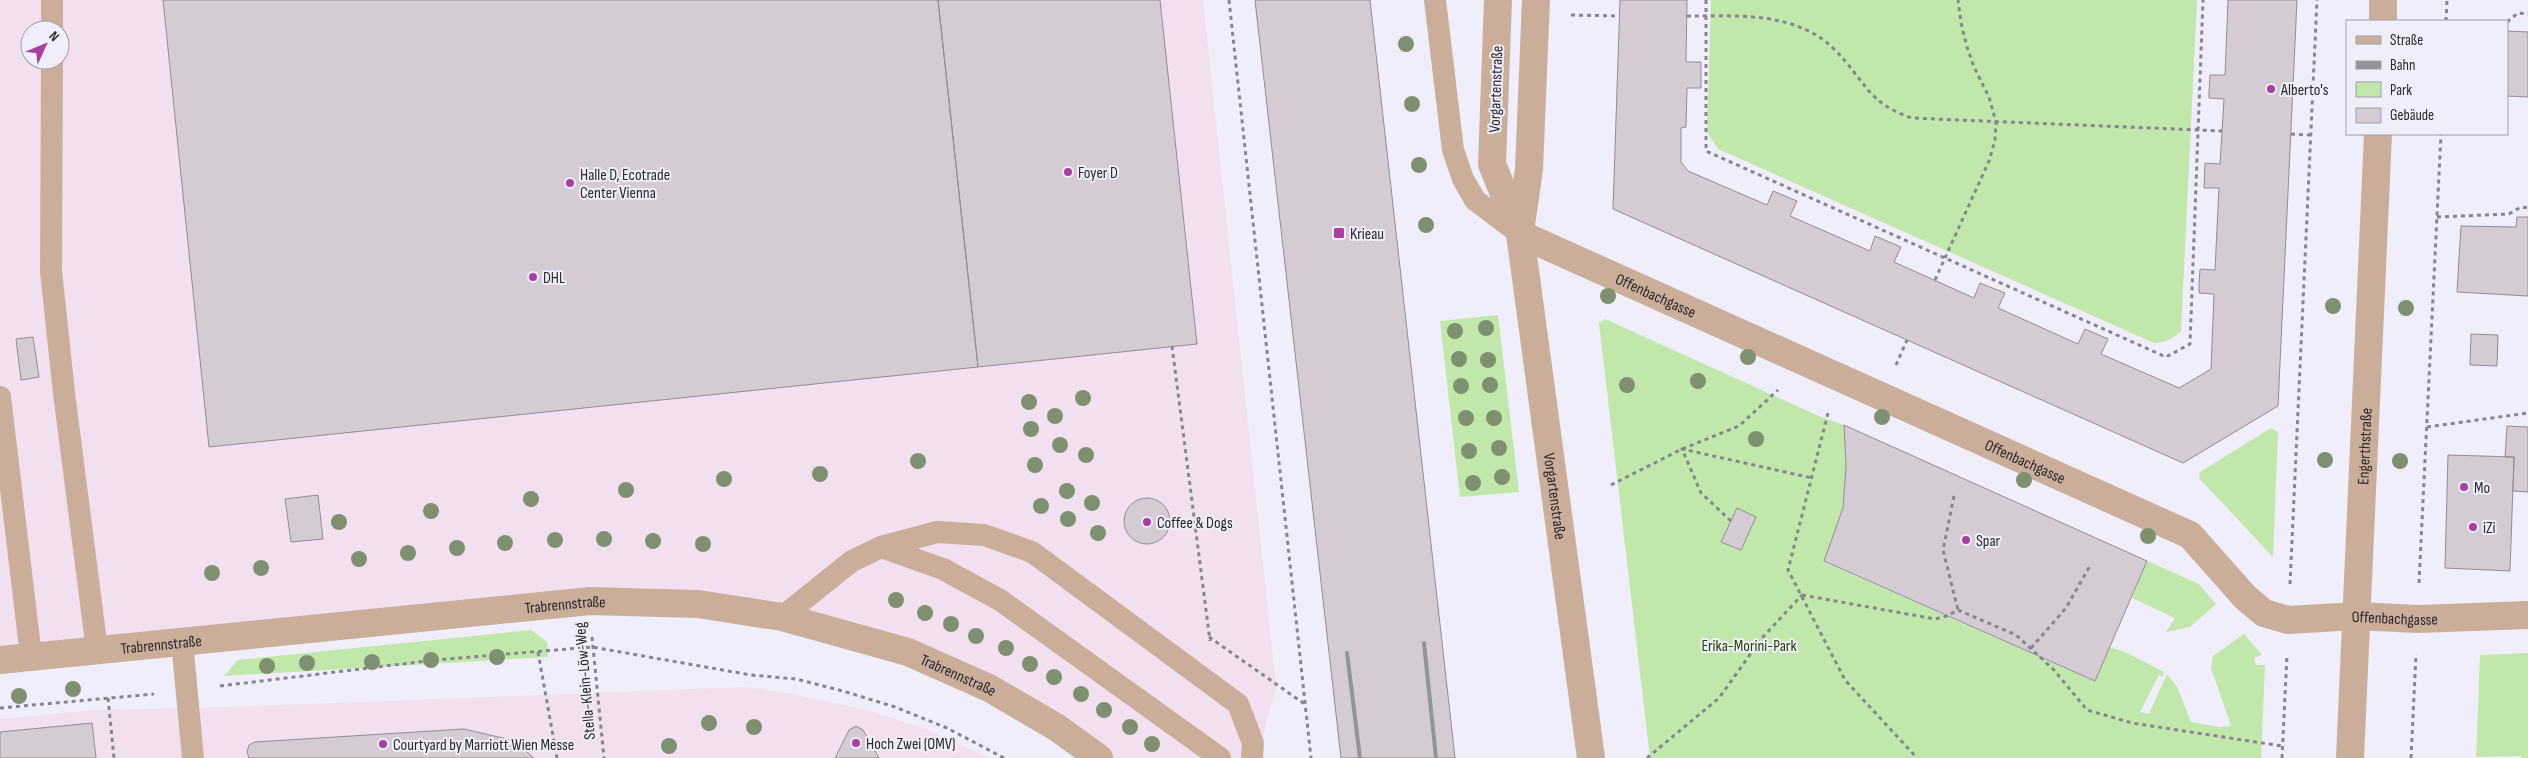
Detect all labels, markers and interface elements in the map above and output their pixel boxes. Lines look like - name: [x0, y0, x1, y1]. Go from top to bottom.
- north arrow: [20, 20, 70, 70]
- legend: [2346, 20, 2508, 135]
- text: N: [45, 28, 63, 45]
- text: Straße: [2390, 31, 2423, 50]
- street label: Vorgartenstraße: [1485, 45, 1508, 133]
- text: Bahn: [2390, 56, 2415, 75]
- place label: Alberto's: [2280, 81, 2329, 100]
- text: Park: [2390, 81, 2412, 100]
- marker: Alberto's: [2265, 83, 2277, 95]
- text: Gebäude: [2390, 106, 2434, 125]
- place label: Foyer D: [1078, 164, 1118, 183]
- place label: Halle D, Ecotrade Center Vienna: [580, 166, 670, 203]
- marker: Foyer D: [1062, 166, 1074, 178]
- marker: Halle D, Ecotrade Center Vienna: [564, 177, 576, 189]
- place label: Krieau: [1350, 225, 1384, 244]
- marker: Krieau: [1332, 226, 1346, 240]
- place label: DHL: [543, 269, 565, 288]
- street label: Offenbachgasse: [1612, 270, 1699, 323]
- marker: DHL: [527, 271, 539, 283]
- street label: Engerthstraße: [2354, 407, 2377, 485]
- street label: Offenbachgasse: [1982, 436, 2068, 489]
- street label: Vorgartenstraße: [1539, 452, 1569, 541]
- place label: Mo: [2474, 479, 2490, 498]
- marker: Mo: [2458, 481, 2470, 493]
- place label: Coffee & Dogs: [1157, 514, 1233, 533]
- marker: Coffee & Dogs: [1141, 516, 1153, 528]
- place label: iZi: [2483, 519, 2496, 538]
- marker: iZi: [2467, 521, 2479, 533]
- place label: Spar: [1976, 532, 2001, 551]
- marker: Spar: [1960, 534, 1972, 546]
- street label: Trabrennstraße: [524, 593, 606, 618]
- street label: Offenbachgasse: [2351, 608, 2438, 630]
- street label: Stella-Klein-Löw-Weg: [571, 621, 600, 741]
- street label: Trabrennstraße: [120, 632, 203, 659]
- park label: Erika-Morini-Park: [1701, 637, 1797, 656]
- street label: Trabrennstraße: [917, 651, 999, 701]
- place label: Hoch Zwei (OMV): [866, 735, 955, 754]
- place label: Courtyard by Marriott Wien Messe: [393, 736, 574, 755]
- marker: Hoch Zwei (OMV): [850, 737, 862, 749]
- marker: Courtyard by Marriott Wien Messe: [377, 738, 389, 750]

